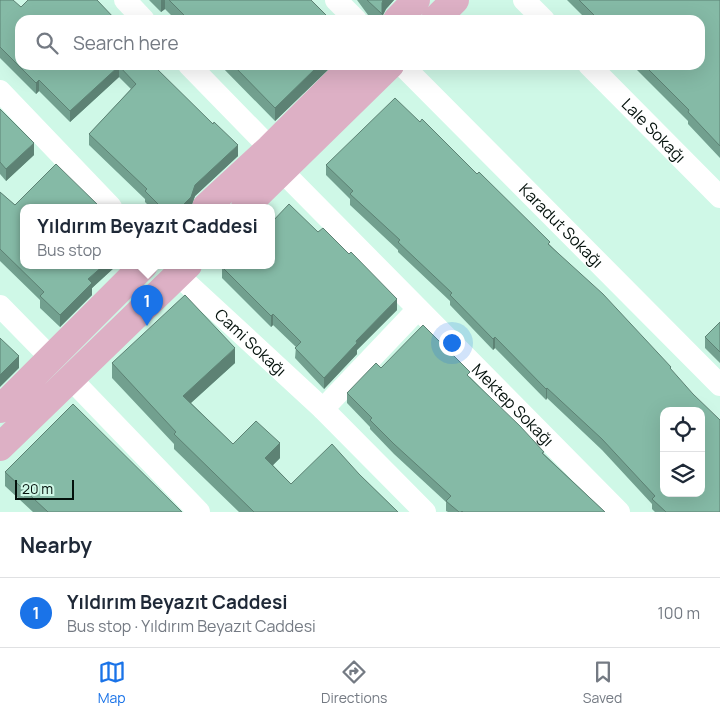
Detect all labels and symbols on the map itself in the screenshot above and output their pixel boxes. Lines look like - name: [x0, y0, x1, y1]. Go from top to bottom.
- street label: Lale Sokağı: [617, 93, 691, 167]
- street label: Karadut Sokağı: [514, 178, 608, 272]
- pin: 1: [131, 285, 163, 326]
- street label: Cami Sokağı: [210, 303, 291, 381]
- your location: [439, 330, 465, 356]
- street label: Mektep Sokağı: [467, 359, 559, 451]
- scale bar: [15, 477, 74, 500]

